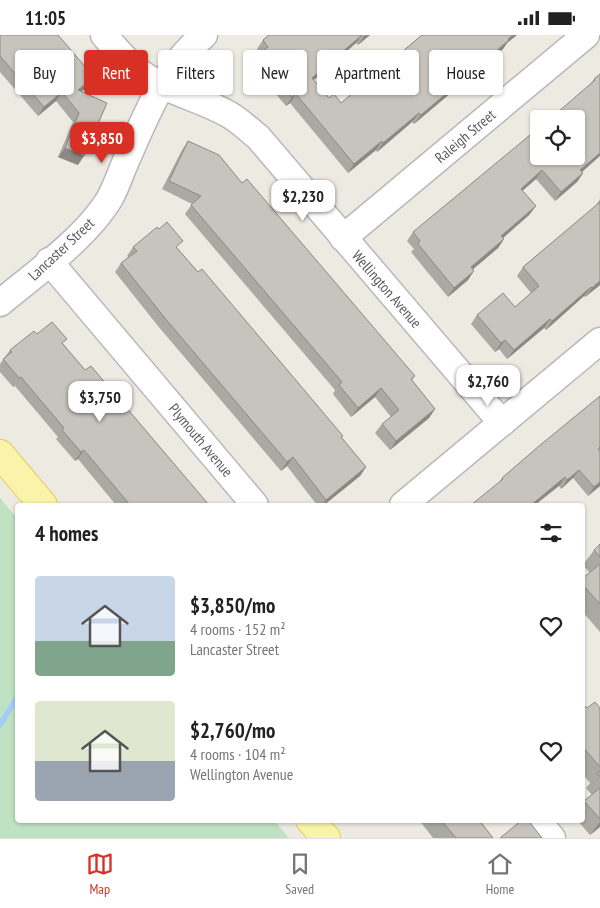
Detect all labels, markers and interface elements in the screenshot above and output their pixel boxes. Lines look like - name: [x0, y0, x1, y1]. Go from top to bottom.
- text: 11:05: [25, 6, 66, 30]
- chip: Buy: [15, 50, 74, 95]
- chip: Rent: [84, 50, 148, 95]
- chip: Filters: [158, 50, 233, 95]
- chip: New: [243, 50, 307, 95]
- chip: Apartment: [317, 50, 419, 95]
- chip: House: [429, 50, 503, 95]
- street label: Raleigh Street: [431, 105, 499, 167]
- map controls: [530, 110, 585, 165]
- button: locate: [530, 110, 585, 165]
- pin: $3,850: [61, 121, 143, 164]
- text: $3,850: [81, 128, 123, 148]
- pin: $2,230: [262, 179, 344, 222]
- text: $2,230: [282, 186, 324, 206]
- street label: Lancaster Street: [24, 214, 98, 284]
- street label: Wellington Avenue: [348, 246, 426, 332]
- pin: $2,760: [447, 365, 529, 407]
- text: $2,760: [467, 371, 509, 391]
- pin: $3,750: [59, 381, 141, 423]
- text: $3,750: [79, 387, 121, 407]
- street label: Plymouth Avenue: [165, 399, 237, 481]
- icon: filters: [537, 519, 565, 547]
- text: 4 homes: [35, 520, 98, 547]
- text: $3,850/mo: [190, 592, 275, 619]
- icon: home: [75, 596, 135, 656]
- icon: heart: [537, 612, 565, 640]
- text: 4 rooms · 152 m²: [190, 619, 286, 639]
- text: Lancaster Street: [190, 639, 279, 659]
- text: $2,760/mo: [190, 717, 275, 744]
- icon: home: [75, 721, 135, 781]
- icon: heart: [537, 737, 565, 765]
- text: 4 rooms · 104 m²: [190, 744, 286, 764]
- text: Wellington Avenue: [190, 764, 293, 784]
- tab: Map: [86, 850, 114, 898]
- tab: Saved: [285, 850, 314, 898]
- tab: Home: [486, 850, 514, 898]

